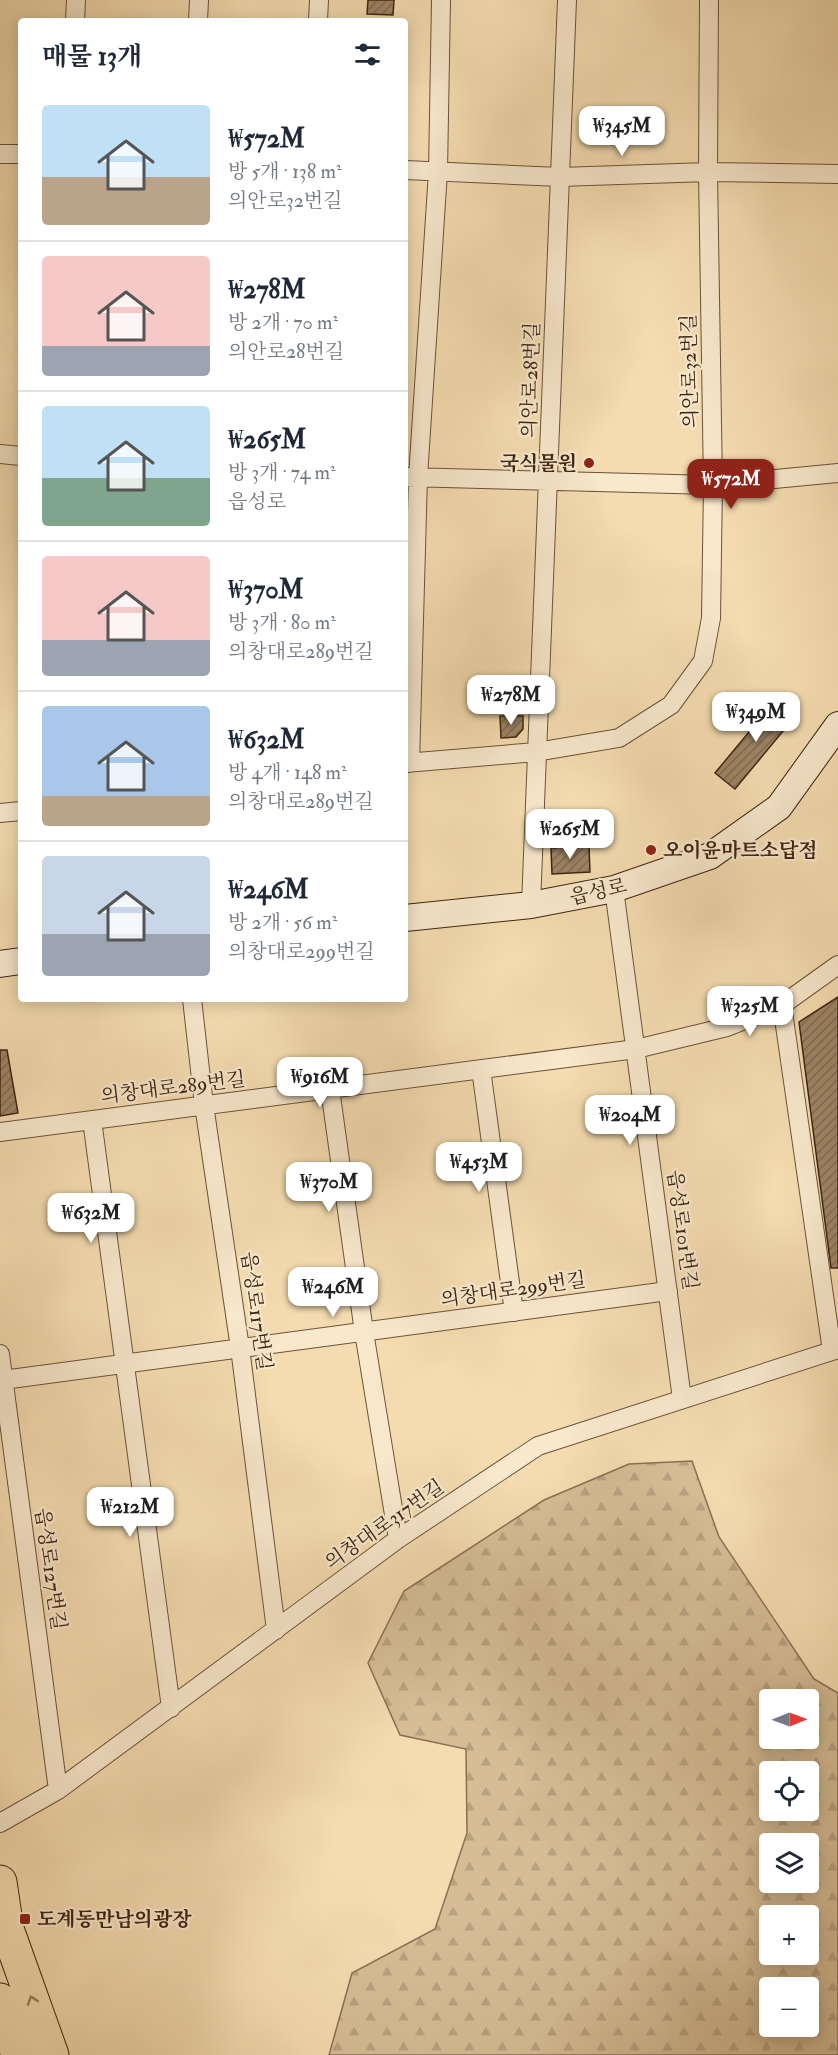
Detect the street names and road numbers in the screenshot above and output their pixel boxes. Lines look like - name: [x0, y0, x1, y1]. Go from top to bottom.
- street label: 의안로32번길: [676, 314, 703, 428]
- street label: 의안로28번길: [516, 322, 545, 438]
- street label: 읍성로: [567, 873, 629, 910]
- street label: 의창대로289번길: [99, 1066, 247, 1109]
- street label: 읍성로101번길: [662, 1168, 703, 1292]
- street label: 읍성로117번길: [236, 1250, 277, 1372]
- street label: 의창대로299번길: [439, 1267, 587, 1312]
- street label: 의창대로317번길: [320, 1474, 449, 1575]
- street label: 읍성로127번길: [30, 1506, 71, 1632]

